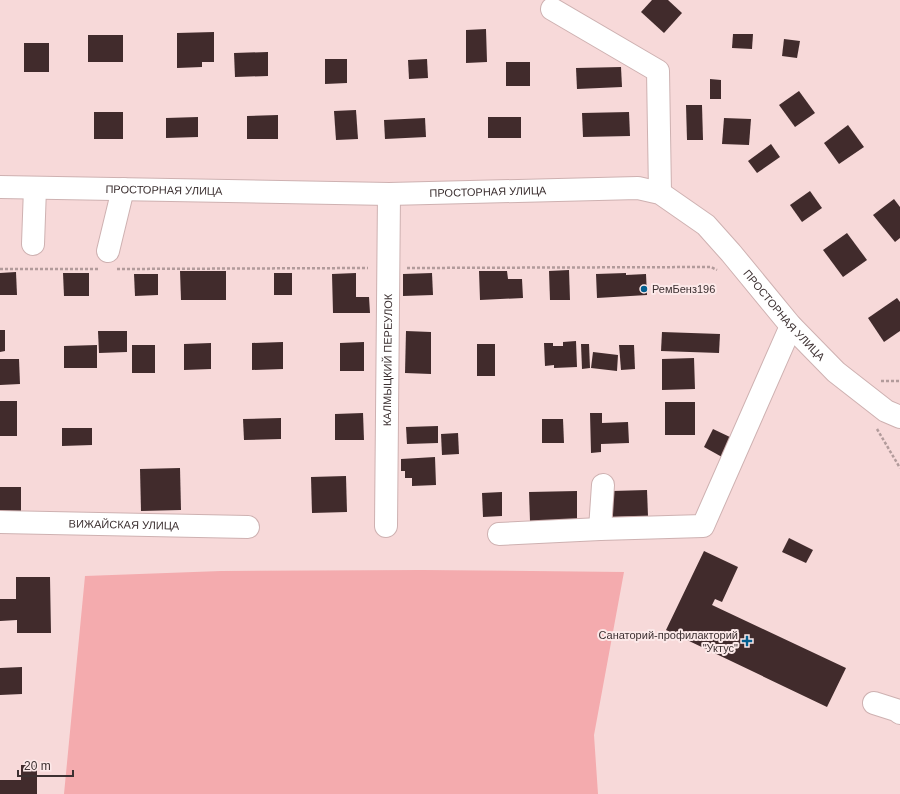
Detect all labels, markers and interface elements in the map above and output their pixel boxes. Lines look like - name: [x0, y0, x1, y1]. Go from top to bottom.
- street label: ПРОСТОРНАЯ УЛИЦА: [105, 183, 223, 197]
- street label: ПРОСТОРНАЯ УЛИЦА: [429, 184, 547, 199]
- street label: ПРОСТОРНАЯ УЛИЦА: [741, 267, 828, 363]
- place label: РемБенз196: [652, 283, 715, 295]
- marker: РемБенз196: [639, 284, 649, 294]
- street label: КАЛМЫЦКИЙ ПЕРЕУЛОК: [381, 293, 394, 426]
- street label: ВИЖАЙСКАЯ УЛИЦА: [69, 517, 180, 532]
- place label: Санаторий-профилакторий "Уктус": [598, 629, 738, 654]
- marker: Санаторий-профилакторий "Уктус": [741, 635, 753, 647]
- scale bar: [18, 752, 73, 778]
- text: 20 m: [24, 759, 51, 773]

